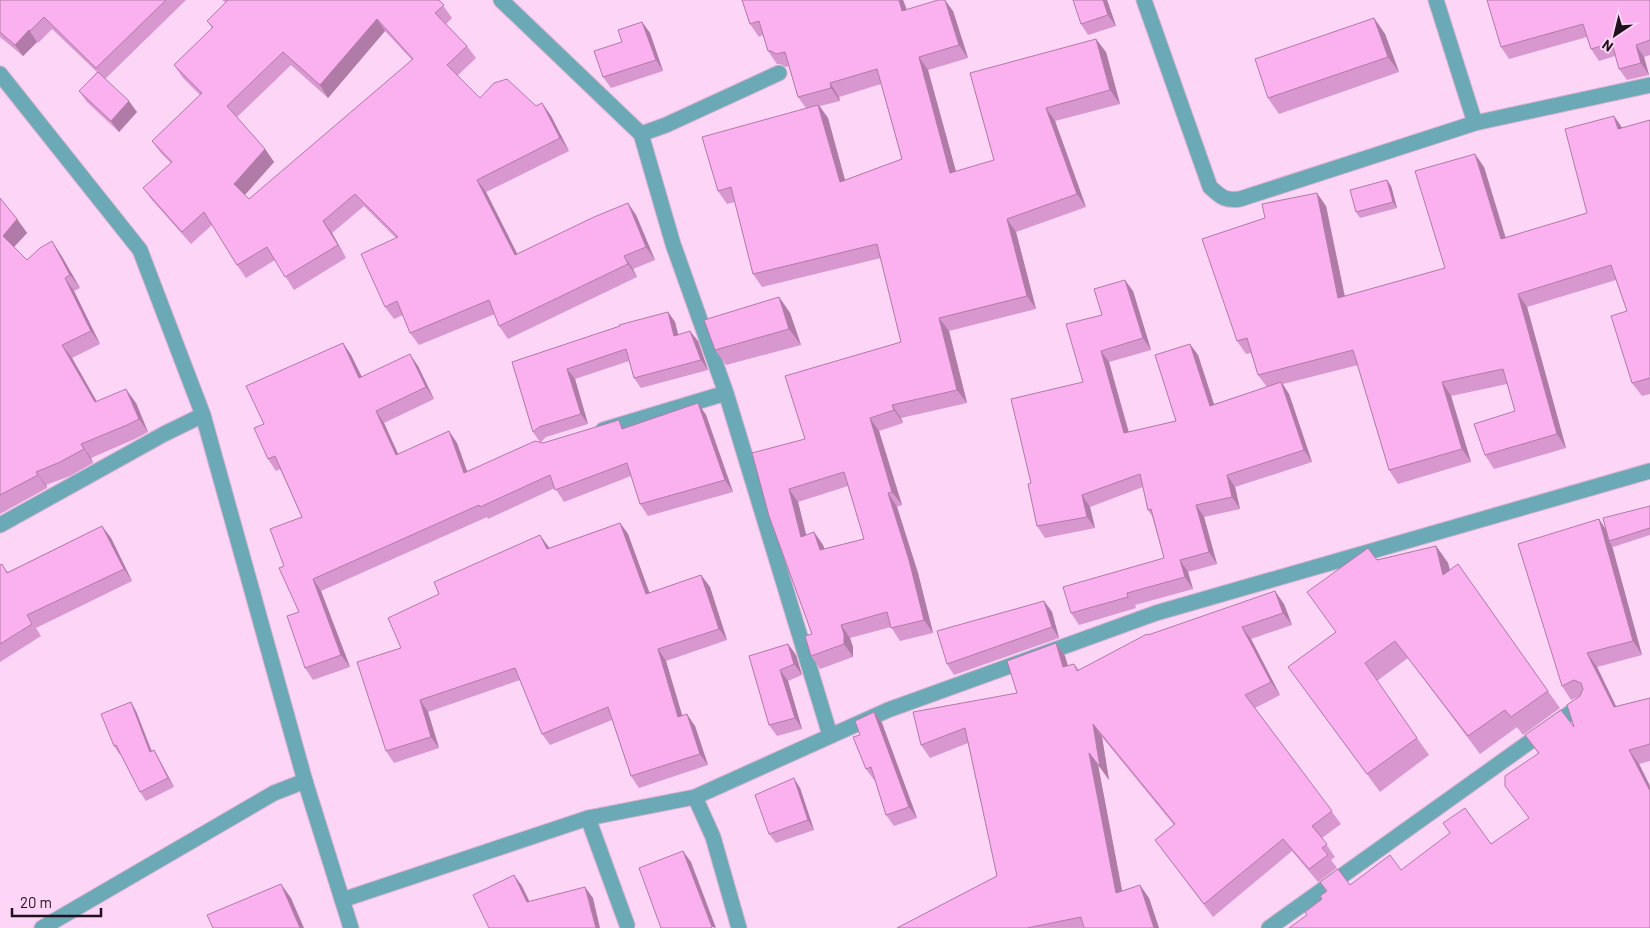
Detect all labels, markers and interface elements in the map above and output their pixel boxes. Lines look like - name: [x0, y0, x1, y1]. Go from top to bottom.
- north arrow: [1590, 10, 1640, 60]
- text: N: [1599, 36, 1616, 56]
- scale bar: [12, 886, 101, 918]
- text: 20 m: [20, 893, 52, 911]

